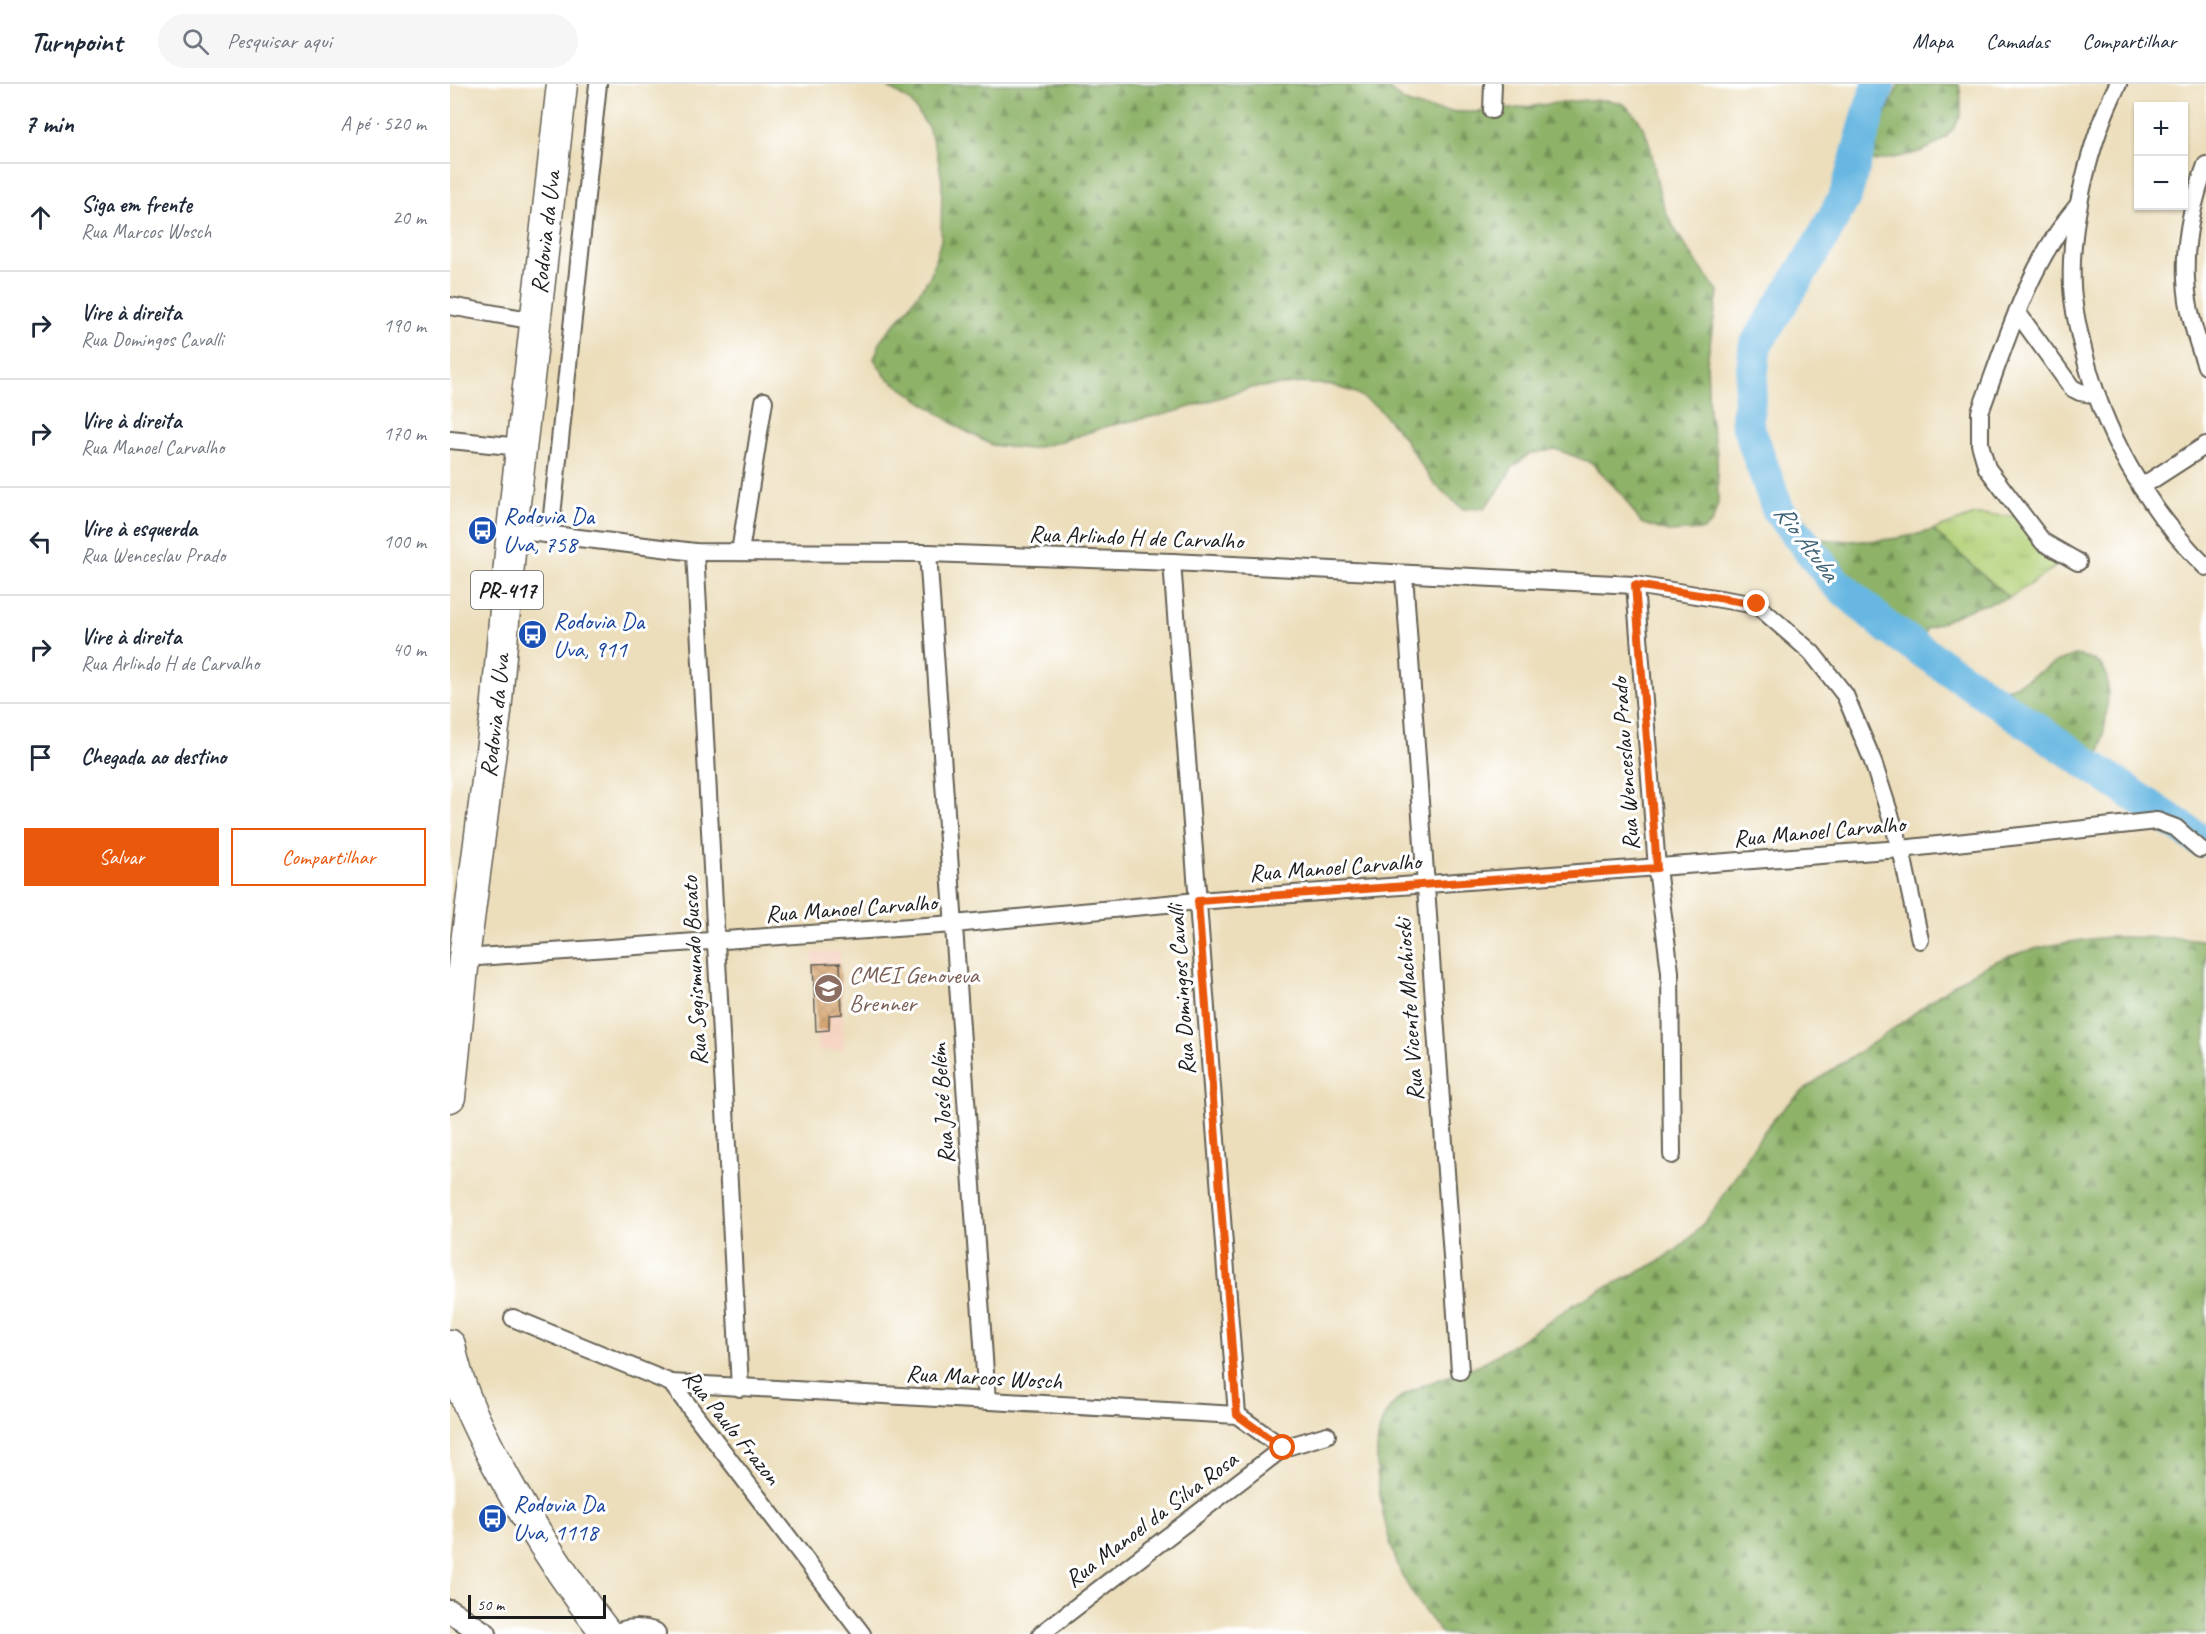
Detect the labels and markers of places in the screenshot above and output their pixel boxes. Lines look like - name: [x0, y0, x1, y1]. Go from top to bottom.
- place label: Rodovia Da Uva, 758: [503, 501, 596, 559]
- bus stop icon: Rodovia Da Uva, 758: [466, 514, 498, 546]
- place label: Rodovia Da Uva, 911: [553, 606, 646, 664]
- bus stop icon: Rodovia Da Uva, 911: [516, 619, 548, 651]
- place label: CMEI Genoveva Brenner: [849, 960, 980, 1018]
- school or university icon: CMEI Genoveva Brenner: [812, 973, 844, 1005]
- place label: Rodovia Da Uva, 1118: [513, 1489, 606, 1547]
- bus stop icon: Rodovia Da Uva, 1118: [476, 1502, 508, 1534]

